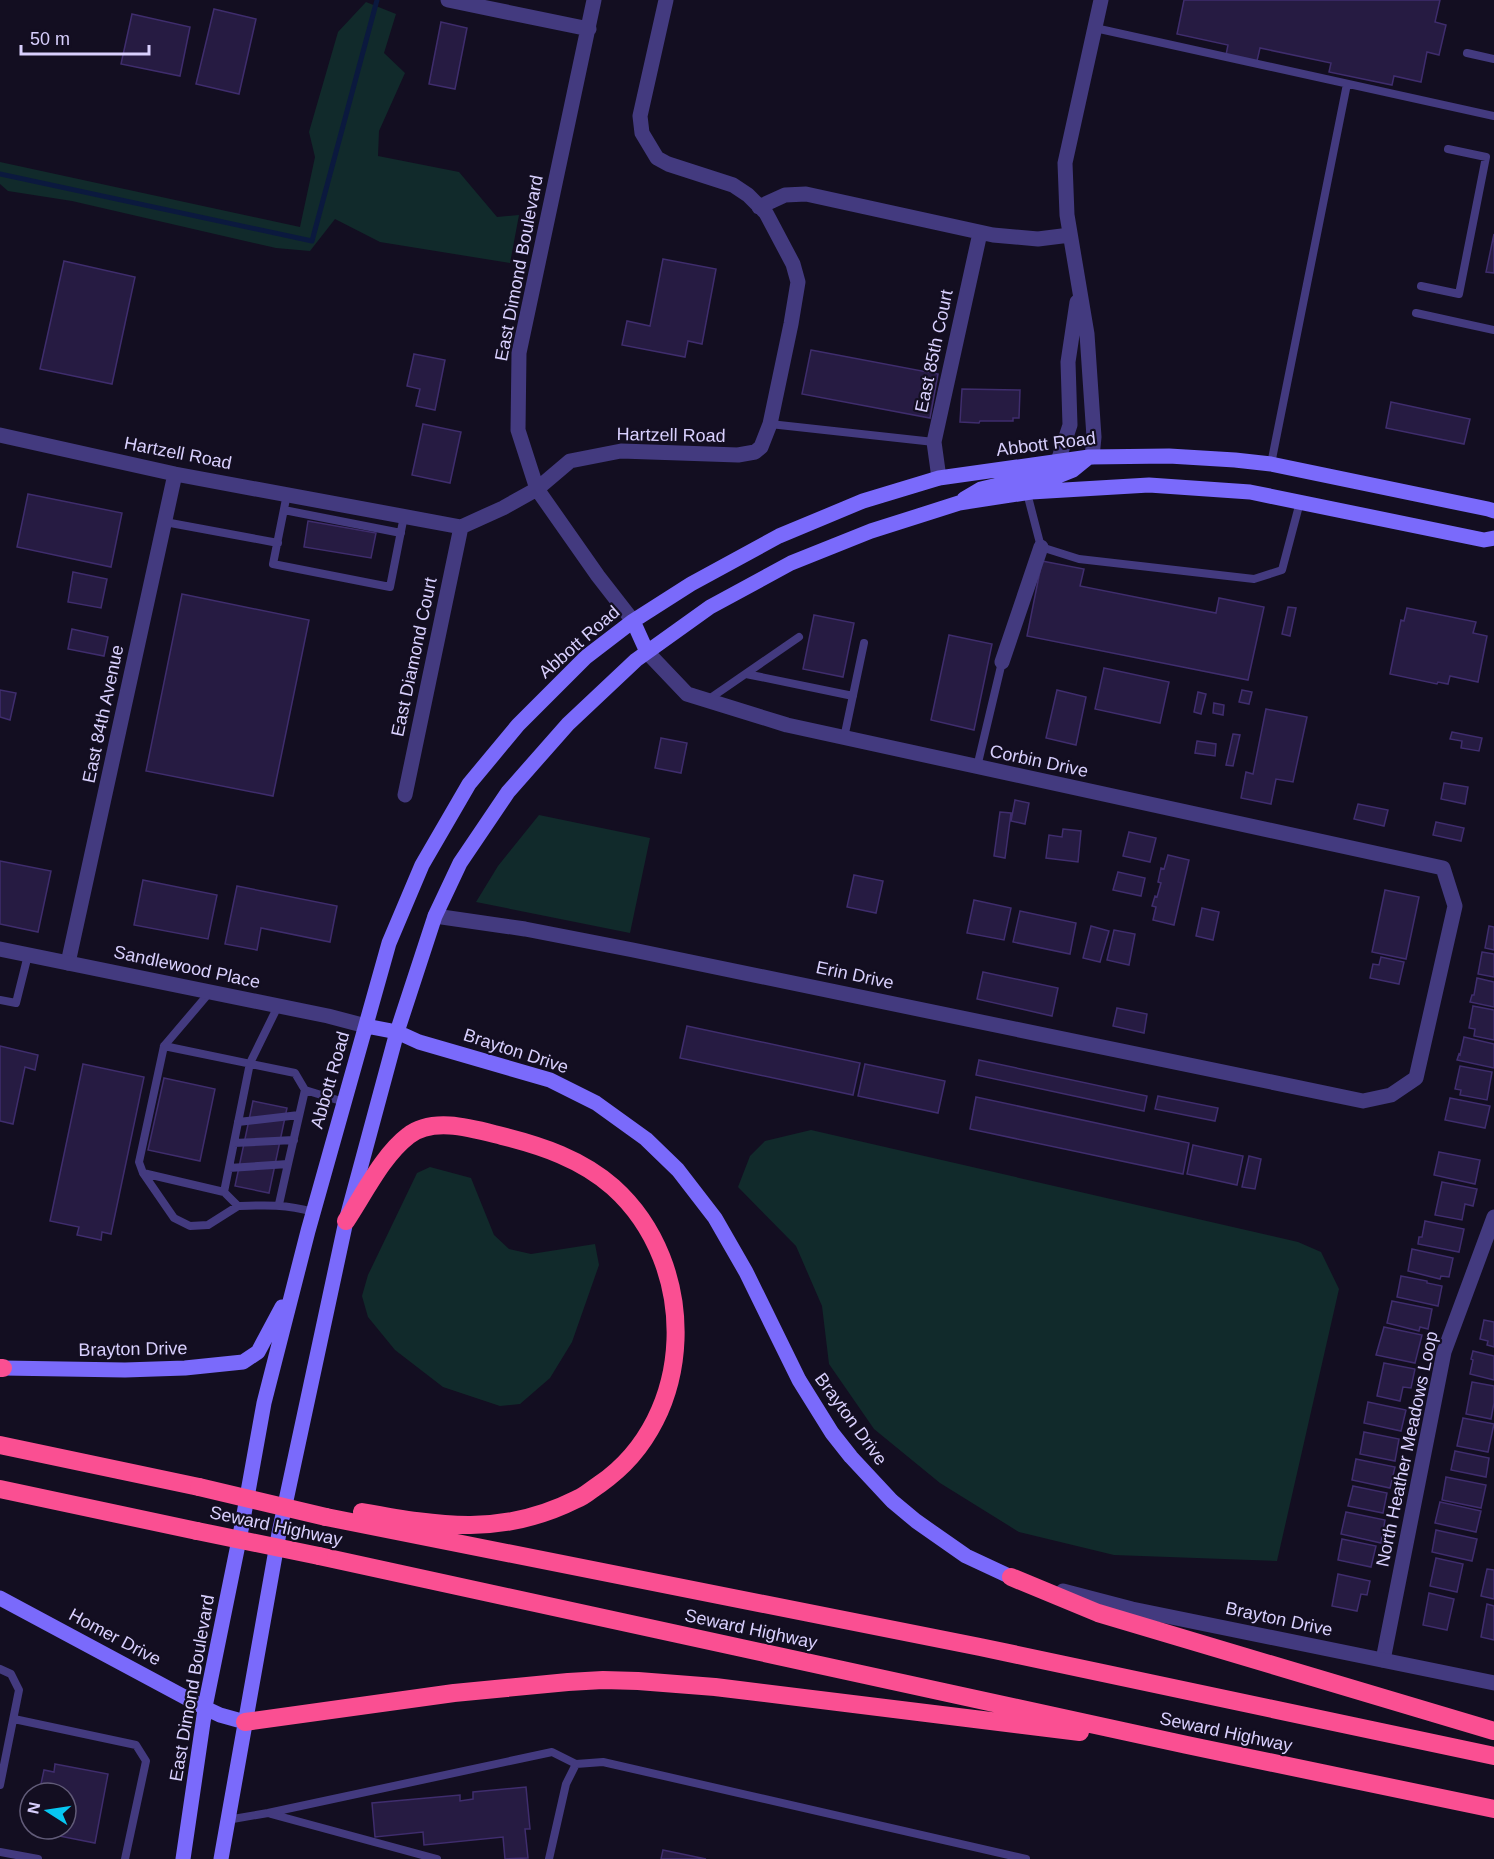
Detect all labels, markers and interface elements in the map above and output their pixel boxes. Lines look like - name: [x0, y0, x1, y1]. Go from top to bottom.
- scale bar: [21, 18, 148, 56]
- text: 50 m: [30, 29, 70, 49]
- street label: East Dimond Boulevard: [491, 173, 547, 363]
- street label: East 85th Court: [911, 288, 957, 414]
- street label: Hartzell Road: [616, 424, 726, 446]
- street label: Abbott Road: [995, 428, 1097, 460]
- street label: Hartzell Road: [123, 433, 233, 473]
- street label: East Diamond Court: [387, 576, 441, 738]
- street label: Abbott Road: [535, 602, 623, 682]
- street label: East 84th Avenue: [79, 643, 127, 785]
- street label: Corbin Drive: [988, 741, 1090, 781]
- street label: Sandlewood Place: [112, 942, 262, 992]
- street label: Erin Drive: [814, 957, 896, 993]
- street label: Brayton Drive: [461, 1025, 571, 1077]
- street label: Abbott Road: [307, 1029, 353, 1131]
- street label: North Heather Meadows Loop: [1372, 1329, 1442, 1569]
- street label: Brayton Drive: [78, 1338, 188, 1360]
- street label: Brayton Drive: [811, 1369, 891, 1469]
- street label: Seward Highway: [208, 1502, 344, 1550]
- street label: East Dimond Boulevard: [166, 1593, 218, 1783]
- street label: Brayton Drive: [1224, 1598, 1334, 1640]
- street label: Homer Drive: [66, 1604, 164, 1670]
- street label: Seward Highway: [683, 1605, 819, 1653]
- street label: Seward Highway: [1158, 1708, 1294, 1756]
- north arrow: [18, 1781, 78, 1841]
- text: N: [24, 1801, 43, 1815]

